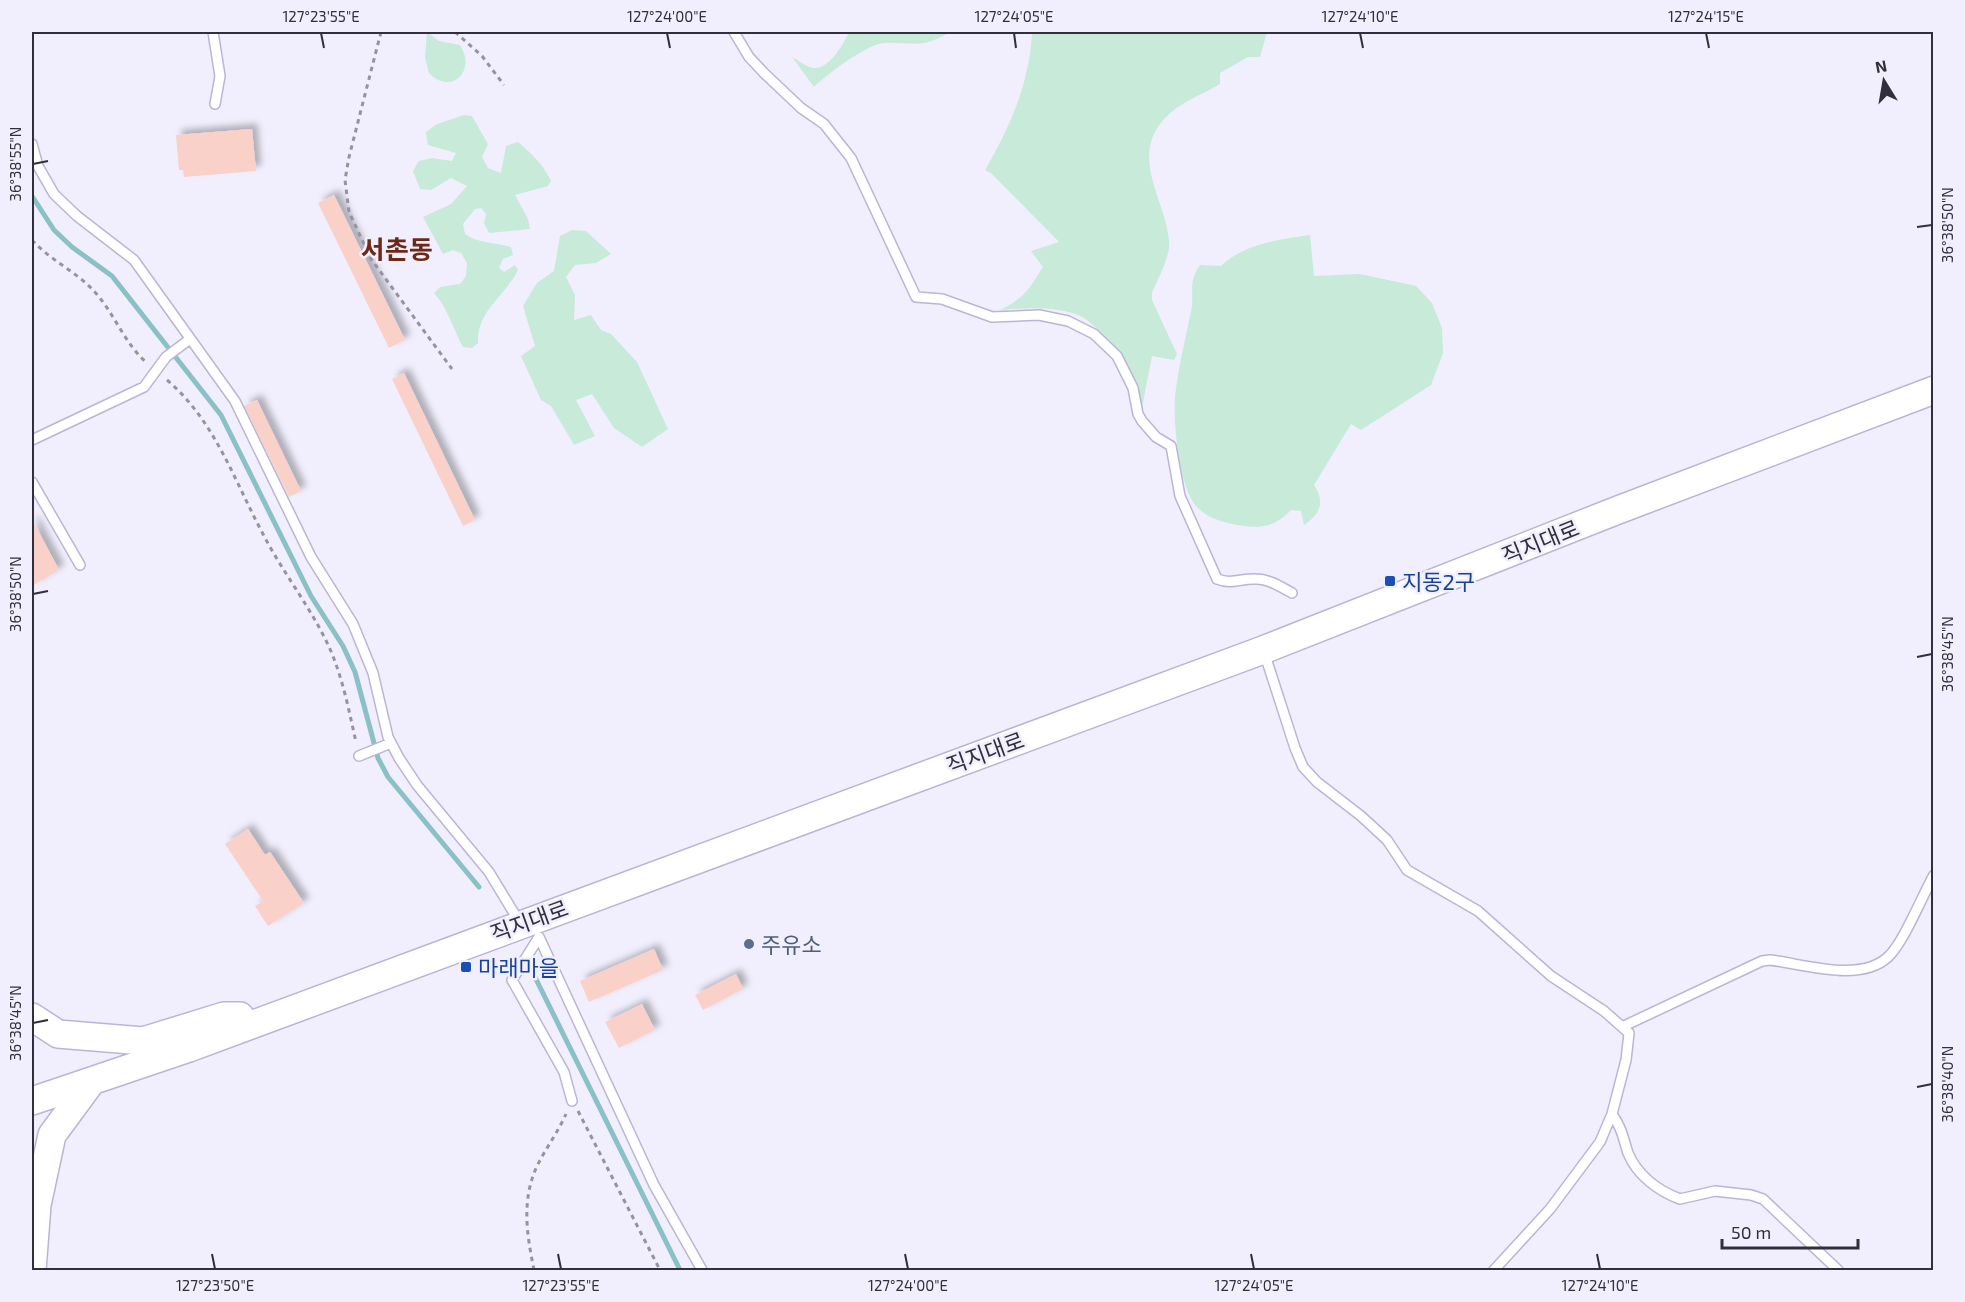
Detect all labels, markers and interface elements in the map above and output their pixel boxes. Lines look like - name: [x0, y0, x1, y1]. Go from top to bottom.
- text: 127°23'55"E: [282, 7, 360, 25]
- text: 127°24'00"E: [627, 7, 707, 25]
- text: 127°24'05"E: [974, 7, 1054, 25]
- text: 127°24'10"E: [1322, 7, 1398, 25]
- text: 127°24'15"E: [1668, 7, 1744, 25]
- north arrow: [1854, 51, 1914, 111]
- text: N: [1874, 55, 1889, 76]
- text: 36°38'55"N: [6, 127, 24, 201]
- text: 36°38'50"N: [1938, 187, 1956, 263]
- district label: 서촌동: [361, 233, 433, 264]
- street label: 직지대로: [1498, 514, 1582, 568]
- text: 36°38'50"N: [6, 556, 24, 632]
- place label: 지동2구: [1402, 568, 1475, 594]
- marker: 지동2구: [1383, 574, 1397, 588]
- text: 36°38'45"N: [1938, 616, 1956, 692]
- street label: 직지대로: [943, 726, 1027, 778]
- street label: 직지대로: [487, 894, 571, 946]
- place label: 주유소: [761, 931, 822, 957]
- marker: 주유소: [742, 937, 756, 951]
- place label: 마래마을: [478, 954, 559, 980]
- marker: 마래마을: [459, 960, 473, 974]
- text: 36°38'45"N: [6, 985, 24, 1061]
- text: 36°38'40"N: [1938, 1046, 1956, 1122]
- scale bar: [1722, 1212, 1858, 1250]
- text: 50 m: [1731, 1221, 1771, 1243]
- text: 127°23'50"E: [176, 1276, 254, 1294]
- text: 127°23'55"E: [522, 1276, 600, 1294]
- text: 127°24'00"E: [868, 1276, 948, 1294]
- text: 127°24'05"E: [1214, 1276, 1294, 1294]
- text: 127°24'10"E: [1562, 1276, 1638, 1294]

